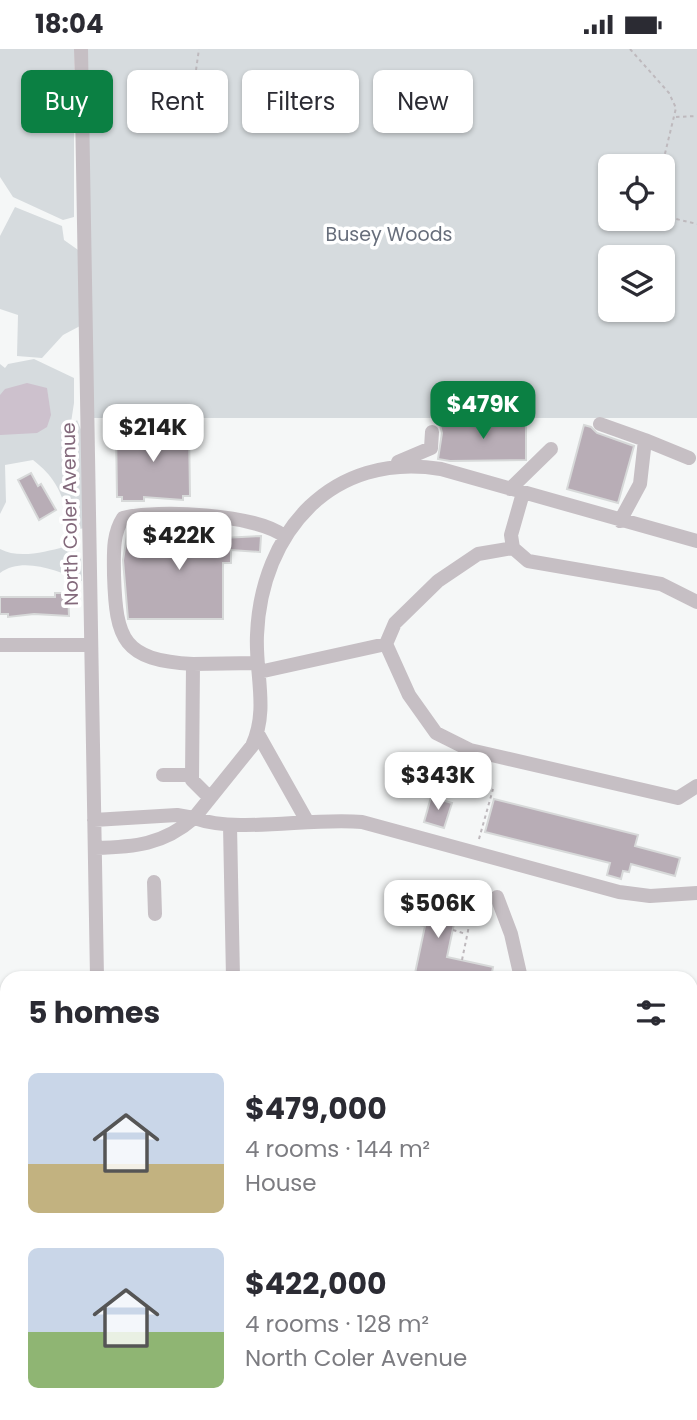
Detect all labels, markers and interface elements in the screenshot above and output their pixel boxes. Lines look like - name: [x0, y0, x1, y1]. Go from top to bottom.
- text: 18:04: [35, 6, 104, 42]
- chip: Buy: [21, 70, 113, 133]
- chip: Rent: [127, 70, 228, 133]
- chip: Filters: [242, 70, 359, 133]
- chip: New: [373, 70, 473, 133]
- map controls: [598, 154, 675, 322]
- button: locate: [598, 154, 675, 231]
- park label: Busey Woods: [326, 221, 452, 248]
- button: layers: [598, 245, 675, 322]
- pin: $479K: [434, 381, 532, 441]
- text: $479K: [446, 388, 520, 420]
- pin: $214K: [104, 405, 202, 464]
- text: $214K: [119, 411, 187, 443]
- street label: North Coler Avenue: [55, 422, 85, 606]
- pin: $422K: [130, 512, 228, 572]
- text: $422K: [142, 519, 216, 551]
- pin: $343K: [389, 753, 487, 812]
- text: $343K: [401, 759, 475, 791]
- pin: $506K: [389, 881, 487, 940]
- text: $506K: [400, 887, 476, 919]
- text: 5 homes: [28, 991, 160, 1034]
- icon: filters: [632, 994, 670, 1032]
- text: $479,000: [245, 1087, 387, 1130]
- icon: home: [84, 1101, 168, 1185]
- text: 4 rooms · 144 m²: [245, 1133, 430, 1165]
- text: House: [245, 1167, 317, 1199]
- text: $422,000: [245, 1262, 387, 1305]
- icon: home: [84, 1276, 168, 1360]
- text: 4 rooms · 128 m²: [245, 1308, 429, 1340]
- text: North Coler Avenue: [245, 1342, 467, 1374]

